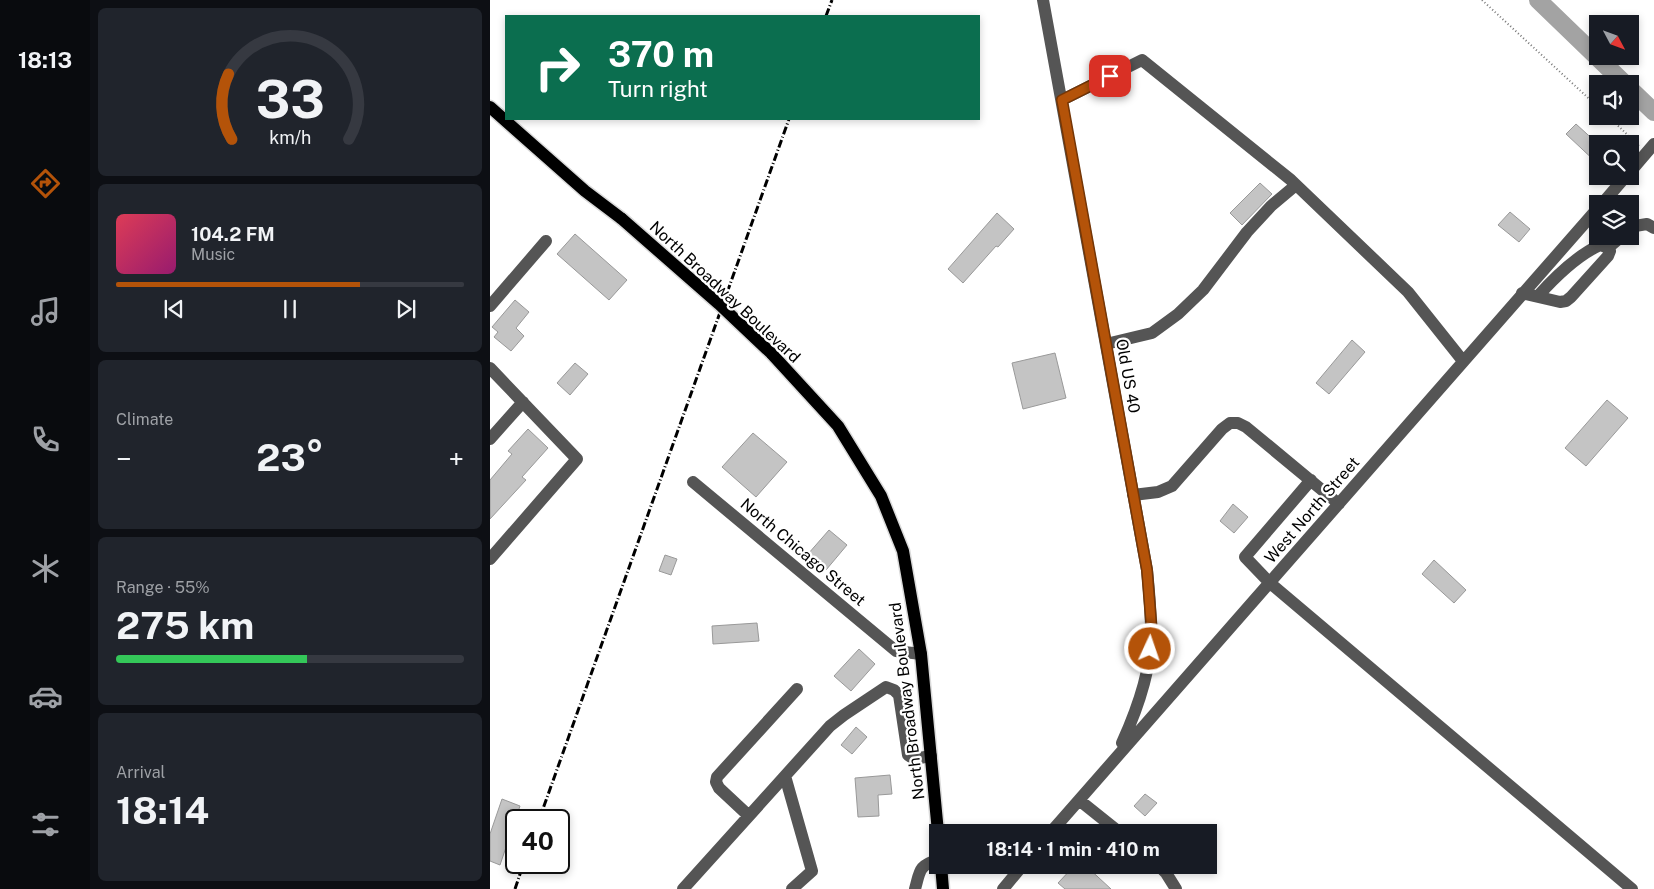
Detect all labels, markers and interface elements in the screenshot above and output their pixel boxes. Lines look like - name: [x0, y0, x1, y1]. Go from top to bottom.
- north arrow: [1589, 15, 1639, 65]
- map controls: [1589, 15, 1639, 245]
- text: 370 m: [608, 34, 714, 75]
- icon: right: [525, 35, 590, 100]
- text: 18:13: [18, 47, 72, 73]
- pin: [1089, 55, 1131, 97]
- icon: arrive: [1096, 62, 1124, 90]
- text: 33: [256, 69, 325, 130]
- button: sound: [1589, 75, 1639, 125]
- text: Turn right: [608, 76, 708, 102]
- text: km/h: [269, 127, 311, 148]
- button: search: [1589, 135, 1639, 185]
- icon: directions: [28, 166, 63, 201]
- button: layers: [1589, 195, 1639, 245]
- street label: North Broadway Boulevard: [646, 217, 804, 367]
- text: 104.2 FM: [191, 223, 275, 245]
- text: Music: [191, 245, 235, 264]
- icon: music: [28, 294, 63, 329]
- icon: previous: [160, 295, 188, 323]
- icon: pause: [276, 295, 304, 323]
- icon: next: [392, 295, 420, 323]
- street label: Old US 40: [1112, 337, 1144, 415]
- text: Climate: [116, 410, 173, 429]
- icon: phone: [28, 422, 63, 457]
- text: 23°: [256, 435, 324, 480]
- text: −: [116, 442, 132, 475]
- text: +: [448, 442, 464, 475]
- street label: West North Street: [1261, 453, 1363, 567]
- street label: North Chicago Street: [737, 494, 869, 610]
- icon: climate: [28, 551, 63, 586]
- text: Range · 55%: [116, 578, 210, 597]
- street label: North Broadway Boulevard: [885, 601, 929, 801]
- text: 275 km: [116, 603, 254, 648]
- position arrow: [1123, 622, 1175, 674]
- icon: car: [28, 679, 63, 714]
- text: Arrival: [116, 763, 165, 782]
- text: 18:14: [116, 788, 209, 833]
- icon: filters: [28, 807, 63, 842]
- speed limit sign: 40: [505, 809, 570, 874]
- text: 18:14 · 1 min · 410 m: [986, 838, 1160, 860]

